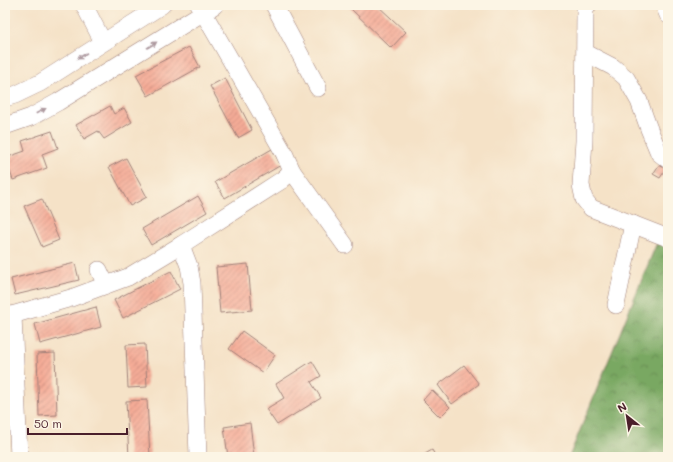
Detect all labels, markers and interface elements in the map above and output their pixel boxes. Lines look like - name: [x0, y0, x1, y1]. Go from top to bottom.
- one-way arrow: [146, 41, 158, 48]
- one-way arrow: [77, 52, 87, 60]
- one-way arrow: [35, 108, 47, 115]
- north arrow: [607, 396, 647, 436]
- text: N: [614, 398, 629, 415]
- scale bar: [28, 410, 127, 436]
- text: 50 m: [34, 415, 62, 431]

